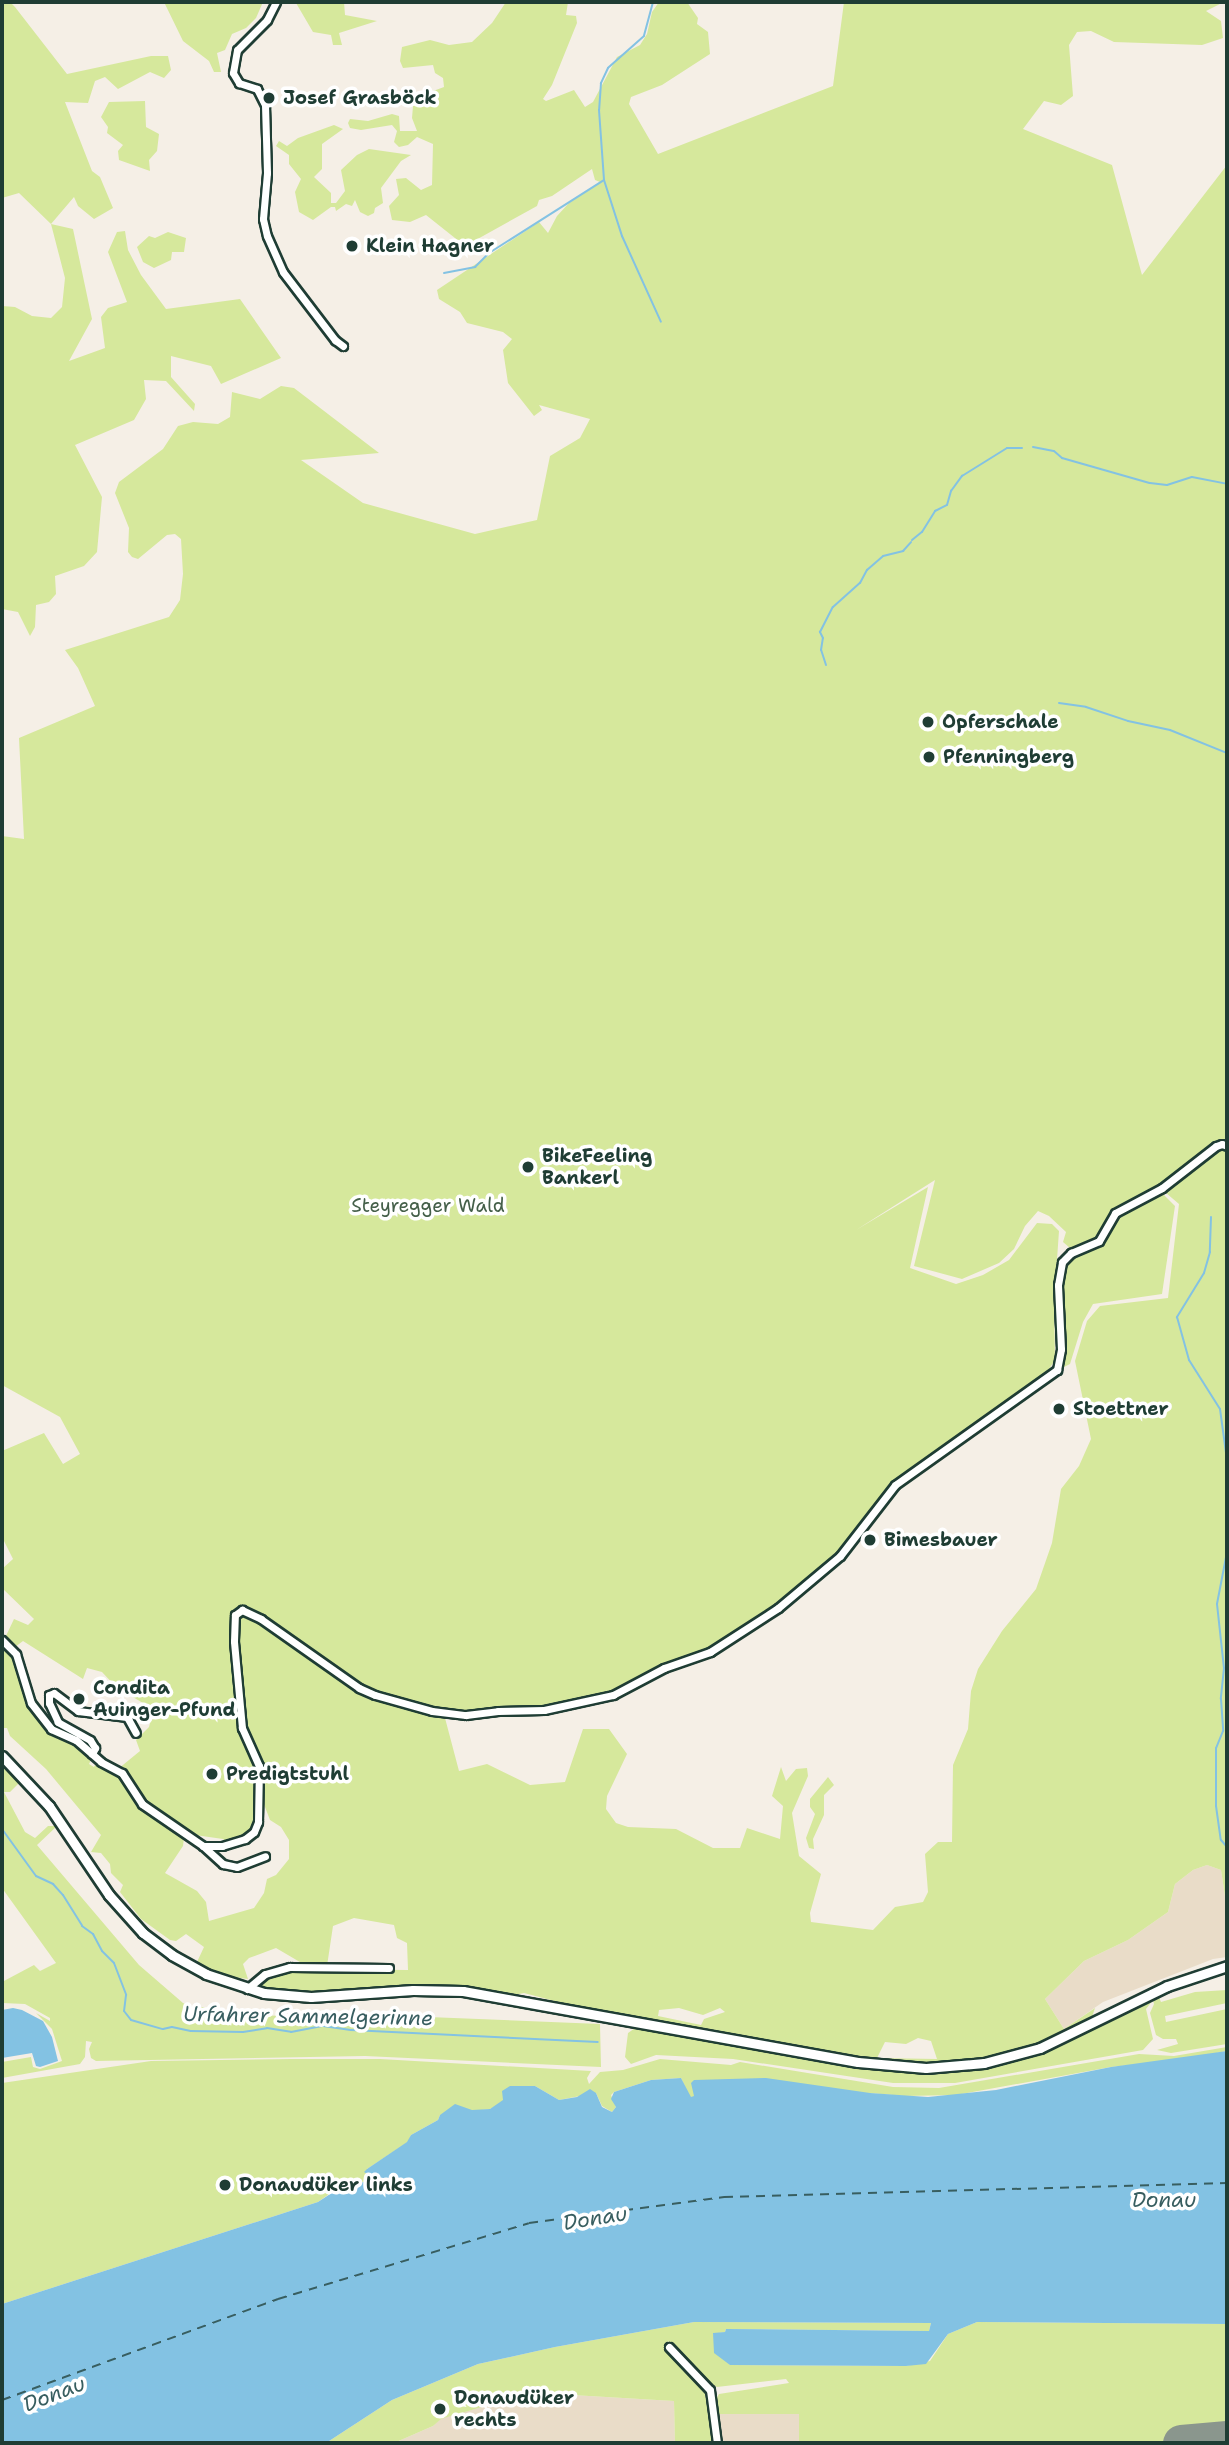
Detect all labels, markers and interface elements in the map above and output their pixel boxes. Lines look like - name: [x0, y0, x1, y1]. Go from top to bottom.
- place label: Josef Grasböck: [283, 87, 437, 109]
- marker: Josef Grasböck: [261, 90, 277, 106]
- place label: Klein Hagner: [366, 235, 494, 257]
- marker: Klein Hagner: [344, 238, 360, 254]
- place label: Opferschale: [942, 711, 1059, 733]
- marker: Opferschale: [920, 714, 936, 730]
- place label: Pfenningberg: [943, 746, 1074, 768]
- marker: Pfenningberg: [921, 749, 937, 765]
- place label: BikeFeeling Bankerl: [542, 1145, 652, 1189]
- marker: BikeFeeling Bankerl: [520, 1159, 536, 1175]
- park label: Steyregger Wald: [351, 1195, 505, 1217]
- place label: Stoettner: [1073, 1398, 1169, 1420]
- marker: Stoettner: [1051, 1401, 1067, 1417]
- place label: Bimesbauer: [884, 1529, 998, 1551]
- marker: Bimesbauer: [862, 1532, 878, 1548]
- place label: Condita Auinger-Pfund: [93, 1677, 236, 1721]
- marker: Condita Auinger-Pfund: [71, 1691, 87, 1707]
- place label: Predigtstuhl: [226, 1763, 349, 1785]
- marker: Predigtstuhl: [204, 1766, 220, 1782]
- water label: Urfahrer Sammelgerinne: [183, 2001, 433, 2031]
- place label: Donaudüker links: [239, 2174, 413, 2196]
- marker: Donaudüker links: [217, 2177, 233, 2193]
- water label: Donau: [1132, 2187, 1196, 2213]
- water label: Donau: [561, 2201, 629, 2235]
- water label: Donau: [19, 2371, 89, 2417]
- place label: Donaudüker rechts: [454, 2387, 574, 2431]
- marker: Donaudüker rechts: [432, 2401, 448, 2417]

